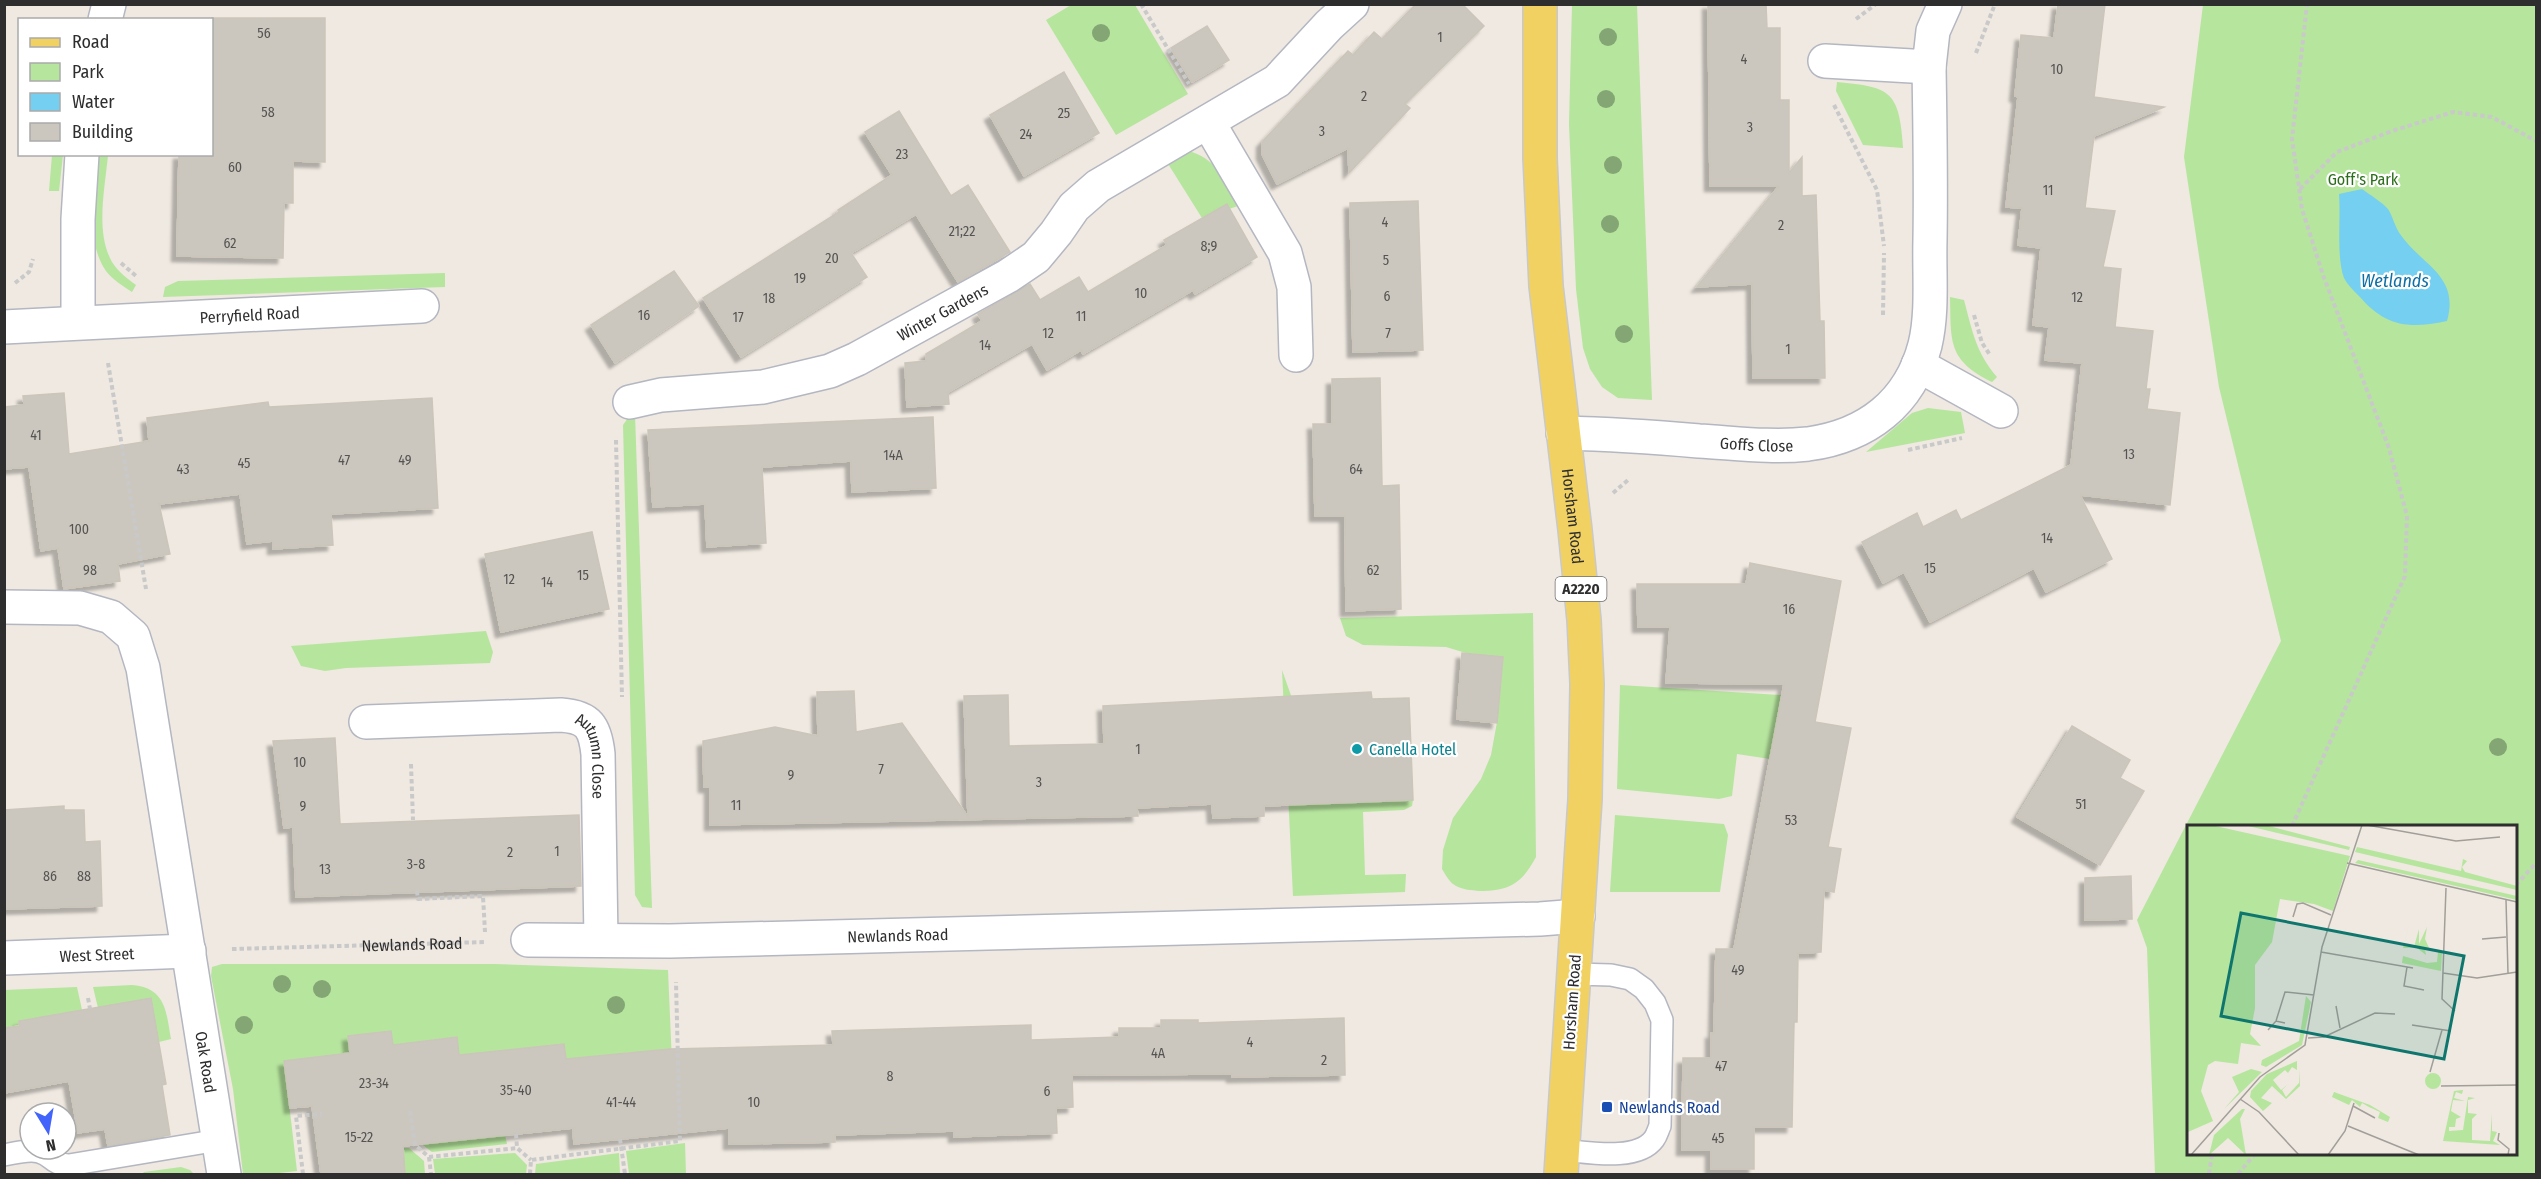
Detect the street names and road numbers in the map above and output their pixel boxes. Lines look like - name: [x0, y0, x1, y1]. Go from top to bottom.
- street label: Winter Gardens: [894, 279, 991, 345]
- street label: Perryfield Road: [199, 303, 300, 327]
- street label: Goffs Close: [1719, 433, 1794, 455]
- street label: Horsham Road: [1558, 468, 1588, 565]
- road number: A2220: [1556, 577, 1606, 601]
- street label: Autumn Close: [573, 709, 608, 799]
- street label: Newlands Road: [847, 924, 949, 946]
- street label: Newlands Road: [361, 933, 463, 955]
- street label: West Street: [59, 944, 135, 965]
- street label: Horsham Road: [1559, 954, 1585, 1050]
- street label: Oak Road: [192, 1030, 220, 1094]

